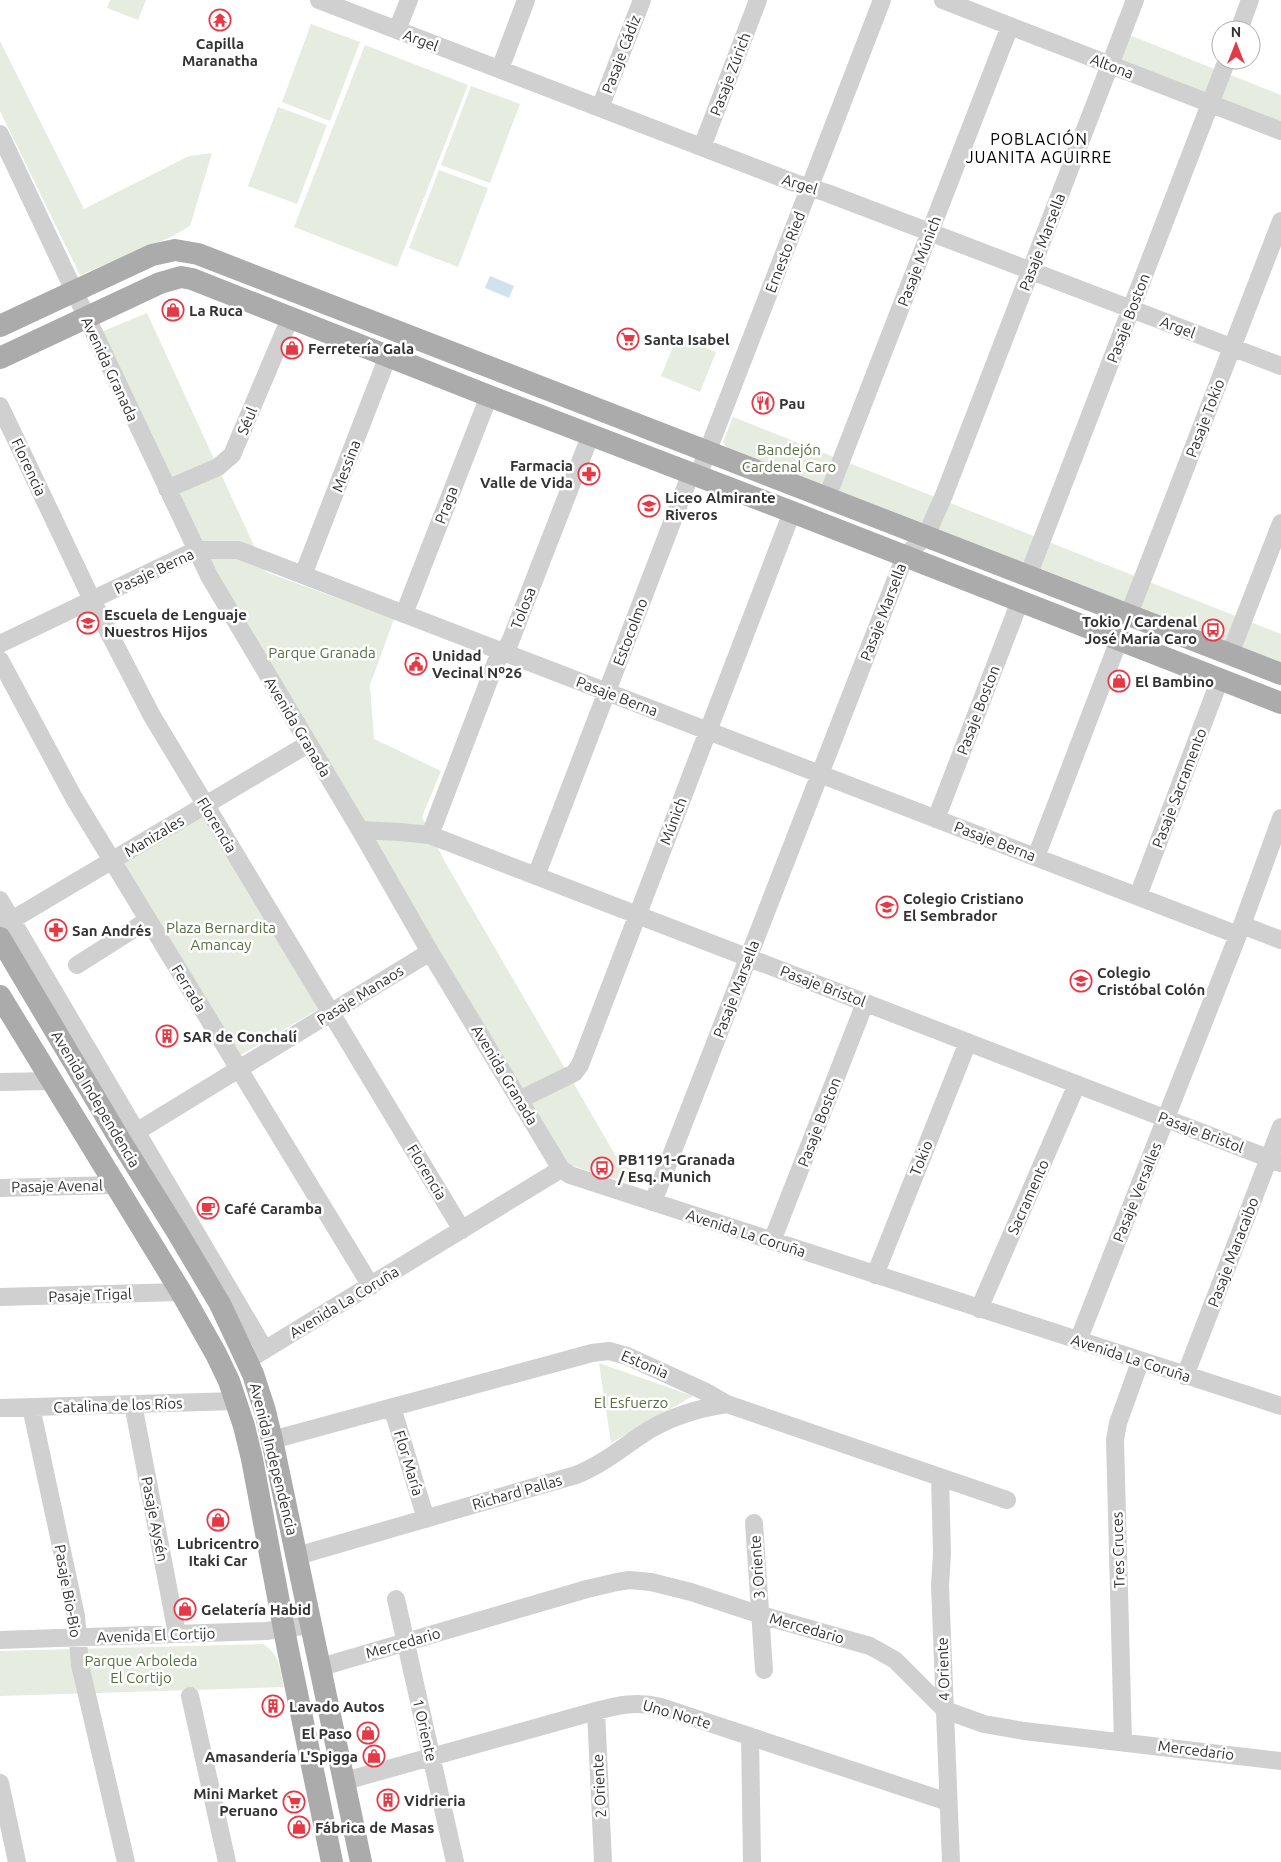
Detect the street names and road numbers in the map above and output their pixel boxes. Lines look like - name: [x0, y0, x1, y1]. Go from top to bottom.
- street label: Pasaje Cádiz: [598, 12, 644, 95]
- street label: Argel: [401, 26, 441, 54]
- street label: Pasaje Zúrich: [706, 30, 754, 118]
- street label: Altona: [1088, 50, 1136, 82]
- street label: Argel: [780, 170, 820, 198]
- street label: Pasaje Marsella: [1016, 191, 1068, 293]
- street label: Ernesto Ried: [762, 209, 808, 295]
- street label: Pasaje Múnich: [894, 213, 944, 309]
- street label: Pasaje Boston: [1103, 271, 1153, 365]
- street label: Argel: [1158, 313, 1198, 341]
- street label: Avenida Granada: [78, 314, 142, 424]
- street label: Pasaje Tokio: [1182, 376, 1228, 460]
- street label: Séul: [234, 404, 260, 438]
- street label: Florencia: [8, 436, 50, 498]
- street label: Messina: [328, 438, 364, 494]
- street label: Praga: [431, 484, 461, 526]
- street label: Pasaje Berna: [111, 545, 197, 597]
- street label: Pasaje Marsella: [857, 561, 909, 663]
- street label: Tolosa: [507, 585, 539, 631]
- street label: Estocolmo: [609, 596, 651, 668]
- street label: Pasaje Boston: [953, 663, 1003, 757]
- street label: Pasaje Berna: [574, 673, 660, 719]
- street label: Avenida Granada: [262, 674, 334, 780]
- street label: Pasaje Sacramento: [1148, 726, 1210, 850]
- street label: Florencia: [194, 794, 240, 856]
- street label: Múnich: [656, 795, 690, 847]
- street label: Manizales: [121, 812, 187, 860]
- street label: Pasaje Berna: [952, 818, 1038, 864]
- street label: Pasaje Marsella: [710, 938, 762, 1040]
- street label: Ferrada: [168, 961, 210, 1015]
- street label: Pasaje Manaos: [314, 962, 406, 1028]
- street label: Pasaje Bristol: [778, 962, 868, 1010]
- street label: Avenida Granada: [469, 1022, 541, 1128]
- street label: Avenida Independencia: [48, 1028, 144, 1170]
- street label: Pasaje Boston: [794, 1075, 844, 1169]
- street label: Pasaje Bristol: [1156, 1108, 1246, 1156]
- street label: Tokio: [906, 1138, 936, 1178]
- street label: Pasaje Versalles: [1109, 1140, 1165, 1244]
- street label: Florencia: [404, 1141, 450, 1203]
- street label: Sacramento: [1004, 1157, 1052, 1237]
- street label: Pasaje Avenal: [11, 1177, 103, 1195]
- street label: Pasaje Maracaibo: [1204, 1195, 1262, 1309]
- street label: Avenida La Coruña: [684, 1206, 808, 1260]
- street label: Avenida La Coruña: [286, 1263, 402, 1341]
- street label: Pasaje Trigal: [48, 1285, 132, 1305]
- street label: Avenida La Coruña: [1069, 1331, 1193, 1385]
- street label: Estonia: [619, 1347, 671, 1381]
- street label: Avenida Independencia: [247, 1381, 301, 1537]
- street label: Catalina de los Ríos: [53, 1394, 183, 1416]
- street label: Flor María: [391, 1428, 427, 1498]
- street label: Richard Pallas: [470, 1471, 564, 1513]
- street label: Pasaje Aysén: [138, 1475, 172, 1563]
- street label: Tres Cruces: [1108, 1511, 1128, 1589]
- street label: 3 Oriente: [746, 1535, 768, 1599]
- street label: Pasaje Bio-Bio: [51, 1543, 85, 1639]
- street label: Mercedario: [768, 1609, 846, 1647]
- street label: Avenida El Cortijo: [96, 1624, 216, 1646]
- street label: Mercedario: [364, 1624, 442, 1662]
- street label: 4 Oriente: [933, 1637, 953, 1701]
- street label: Uno Norte: [641, 1696, 713, 1732]
- street label: 1 Oriente: [410, 1697, 440, 1763]
- street label: Mercedario: [1157, 1737, 1235, 1763]
- street label: 2 Oriente: [589, 1754, 609, 1818]

